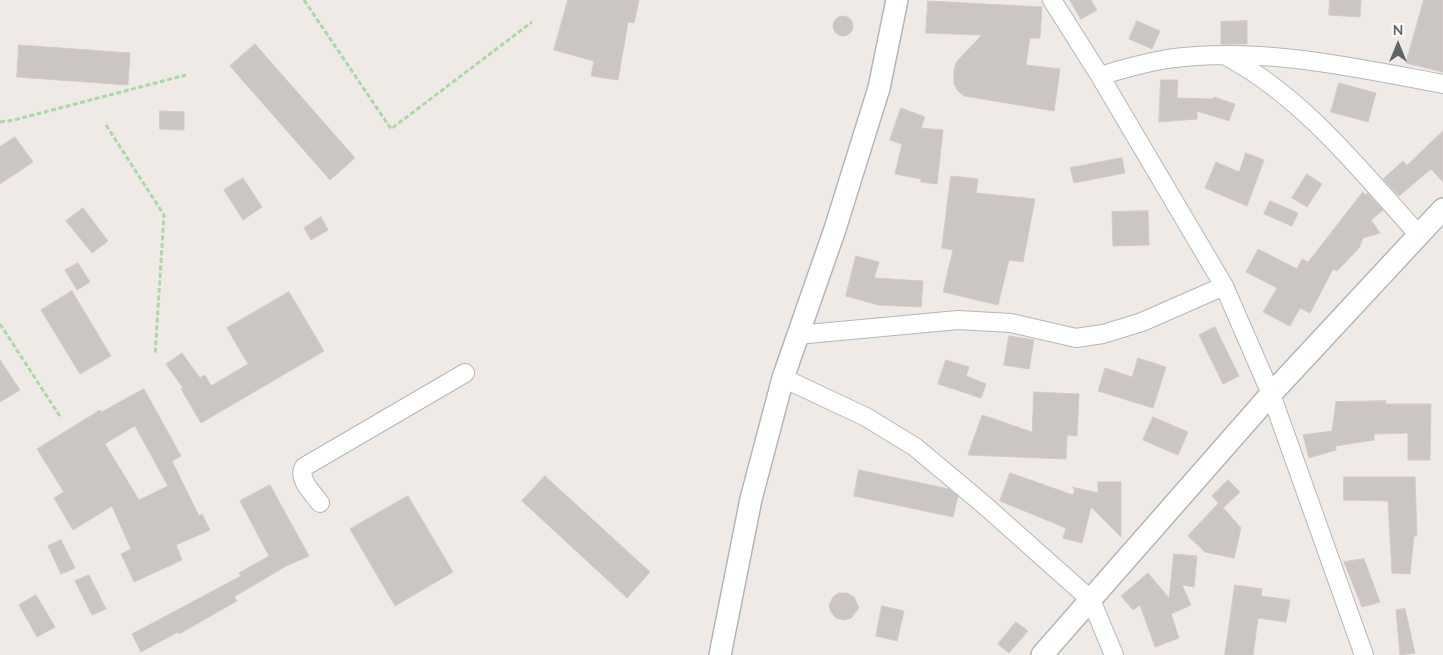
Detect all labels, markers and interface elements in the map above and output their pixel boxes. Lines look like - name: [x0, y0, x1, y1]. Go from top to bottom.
- north arrow: [1373, 20, 1423, 70]
- text: N: [1393, 21, 1403, 39]

